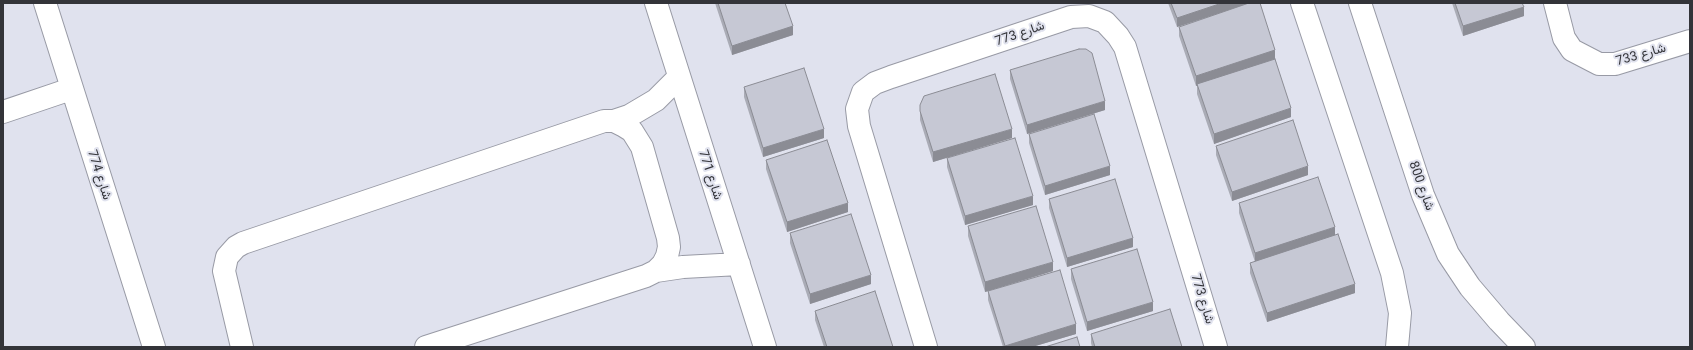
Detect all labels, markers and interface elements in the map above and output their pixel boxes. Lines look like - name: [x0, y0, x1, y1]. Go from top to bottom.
- street label: شارع 773: [993, 18, 1047, 50]
- street label: شارع 733: [1614, 40, 1668, 70]
- street label: شارع 774: [84, 148, 114, 202]
- street label: شارع 771: [695, 148, 725, 202]
- street label: شارع 800: [1405, 159, 1437, 213]
- street label: شارع 773: [1187, 272, 1217, 326]

